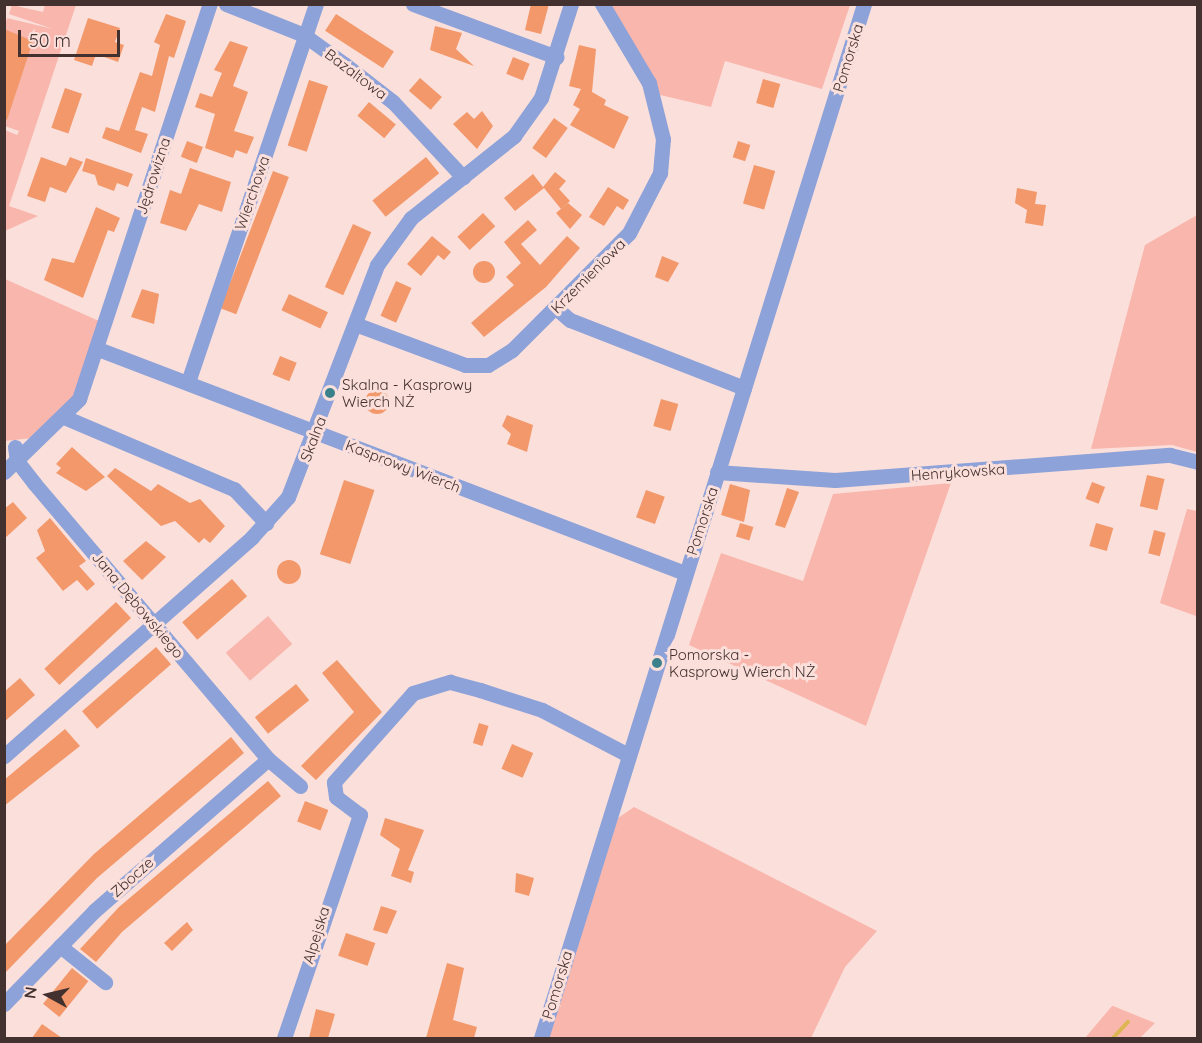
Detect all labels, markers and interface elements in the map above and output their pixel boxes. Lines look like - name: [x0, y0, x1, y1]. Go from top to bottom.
- scale bar: [21, 18, 123, 56]
- street label: Pomorska: [829, 22, 867, 94]
- text: 50 m: [29, 29, 71, 52]
- street label: Bazaltowa: [321, 45, 391, 103]
- street label: Jędrowizna: [132, 135, 174, 217]
- street label: Wierchowa: [231, 153, 273, 233]
- street label: Krzemieniowa: [547, 235, 629, 317]
- place label: Skalna - Kasprowy Wierch NŻ: [342, 375, 472, 410]
- marker: Skalna - Kasprowy Wierch NŻ: [323, 386, 337, 400]
- street label: Skalna: [296, 414, 330, 464]
- street label: Kasprowy Wierch: [343, 436, 463, 496]
- street label: Henrykowska: [910, 460, 1006, 484]
- street label: Pomorska: [683, 485, 721, 557]
- street label: Jana Dębowskiego: [88, 548, 188, 662]
- place label: Pomorska - Kasprowy Wierch NŻ: [669, 645, 815, 680]
- marker: Pomorska - Kasprowy Wierch NŻ: [650, 656, 664, 670]
- street label: Zbocze: [107, 853, 157, 901]
- street label: Alpejska: [299, 904, 333, 966]
- street label: Pomorska: [538, 949, 576, 1021]
- north arrow: [18, 965, 78, 1025]
- text: N: [19, 985, 41, 1000]

